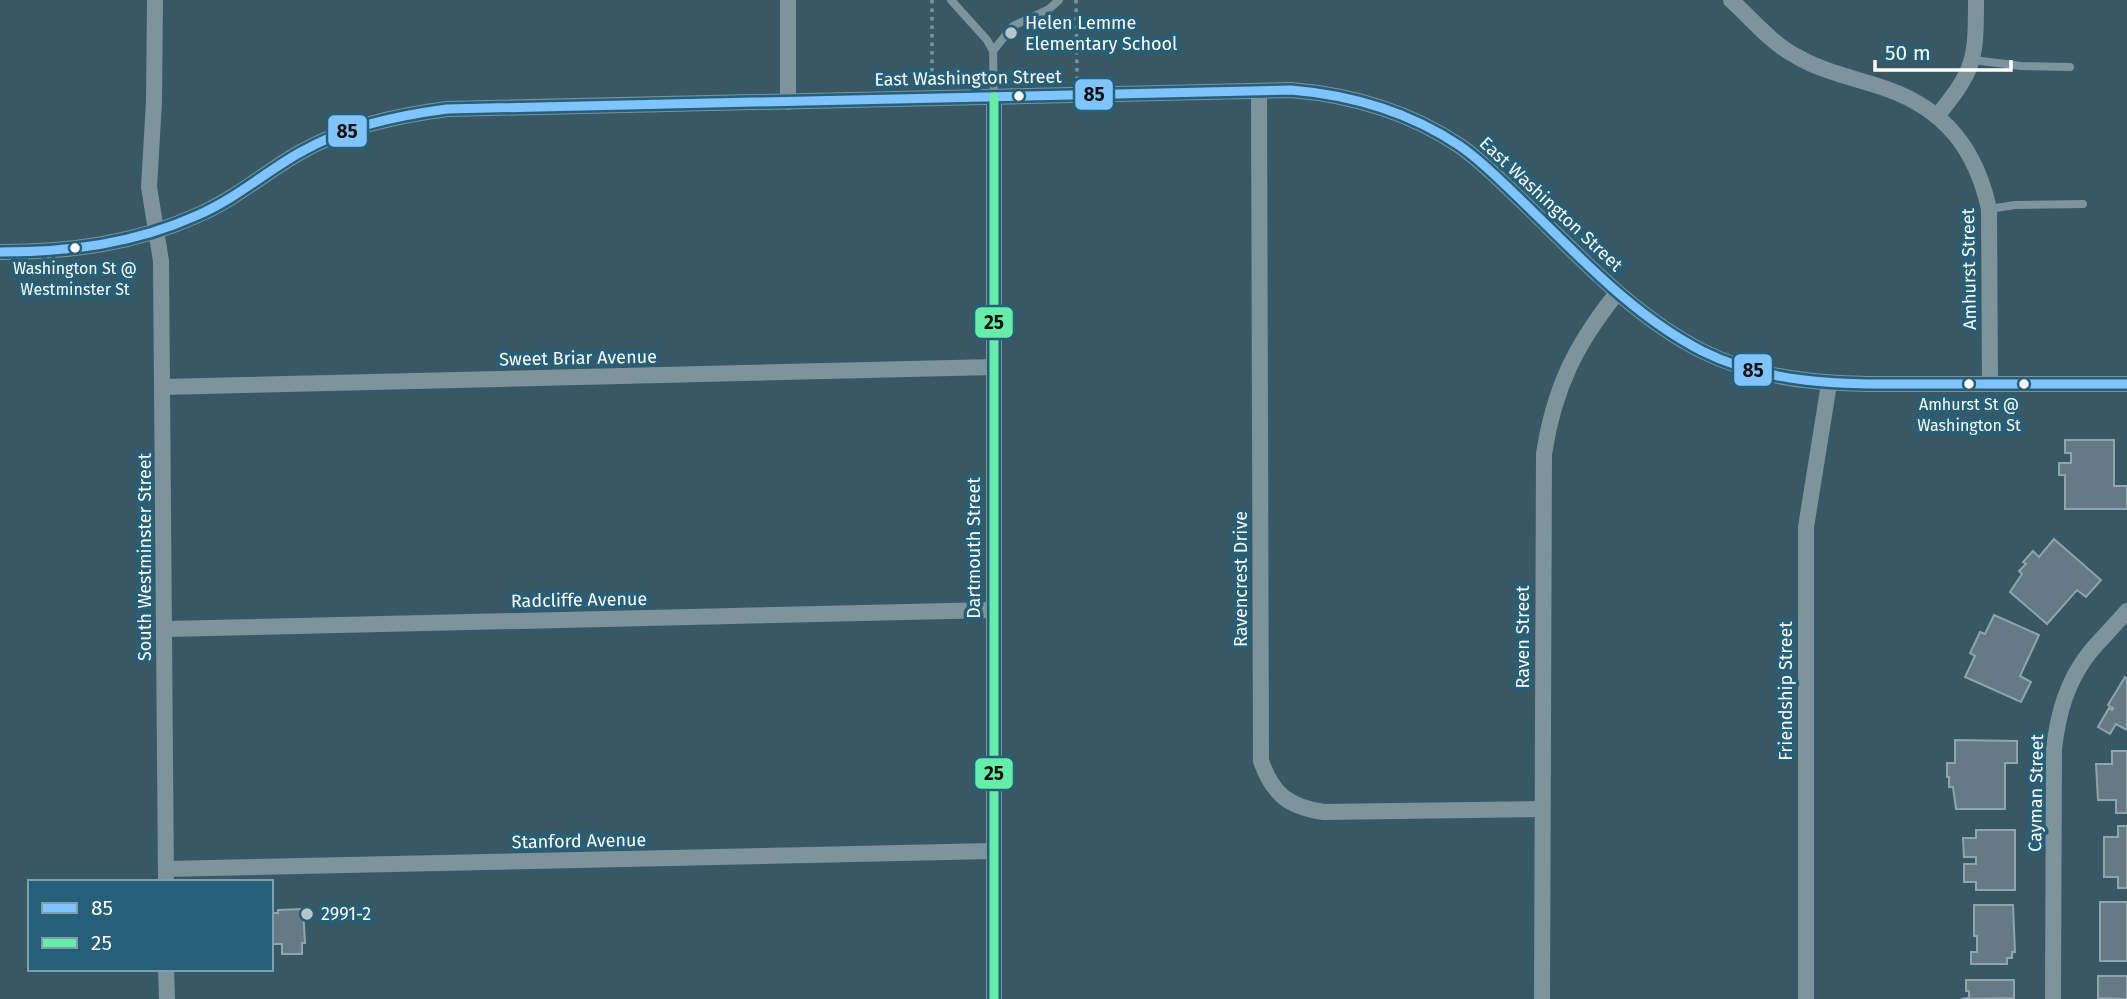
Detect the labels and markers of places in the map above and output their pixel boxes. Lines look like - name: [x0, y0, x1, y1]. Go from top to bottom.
- place label: Helen Lemme Elementary School: [1025, 12, 1177, 55]
- marker: Helen Lemme Elementary School: [1003, 25, 1019, 41]
- unlabelled marker: [1012, 89, 1026, 103]
- marker: Washington St @ Westminster St: [68, 241, 82, 255]
- place label: Washington St @ Westminster St: [13, 259, 137, 299]
- marker: Amhurst St @ Washington St: [1962, 377, 1976, 391]
- unlabelled marker: [2017, 377, 2031, 391]
- place label: Amhurst St @ Washington St: [1917, 395, 2021, 435]
- place label: 2991-2: [321, 903, 371, 925]
- marker: 2991-2: [299, 906, 315, 922]

